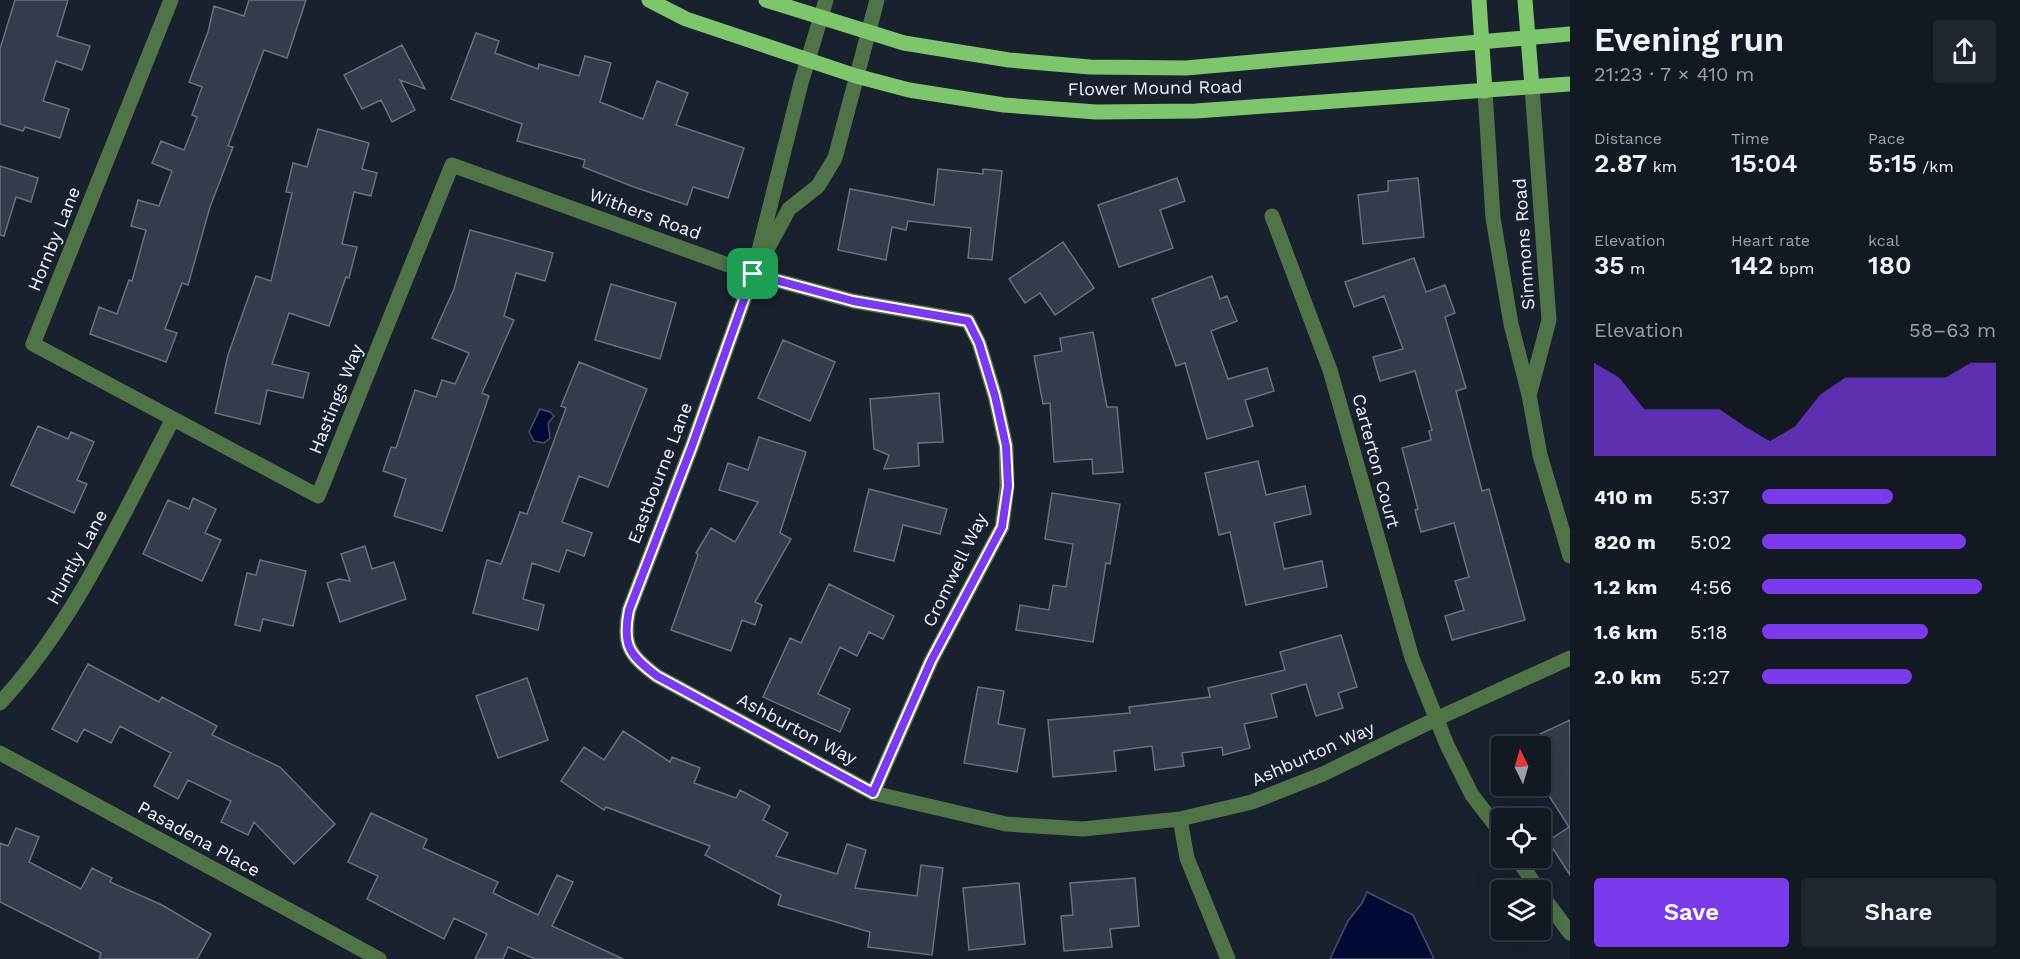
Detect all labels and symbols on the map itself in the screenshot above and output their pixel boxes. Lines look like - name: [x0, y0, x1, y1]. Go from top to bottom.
- street label: Flower Mound Road: [1067, 75, 1243, 100]
- street label: Simmons Road: [1508, 177, 1539, 311]
- street label: Hornby Lane: [23, 184, 84, 294]
- street label: Withers Road: [586, 184, 704, 244]
- pin: [727, 248, 778, 299]
- street label: Hastings Way: [304, 340, 367, 457]
- street label: Carterton Court: [1348, 391, 1405, 531]
- street label: Eastbourne Lane: [623, 399, 696, 546]
- street label: Huntly Lane: [42, 506, 111, 608]
- street label: Cromwell Way: [918, 509, 991, 630]
- street label: Ashburton Way: [734, 688, 861, 769]
- street label: Ashburton Way: [1248, 717, 1378, 790]
- north arrow: [1491, 736, 1551, 796]
- street label: Pasadena Place: [134, 796, 264, 881]

